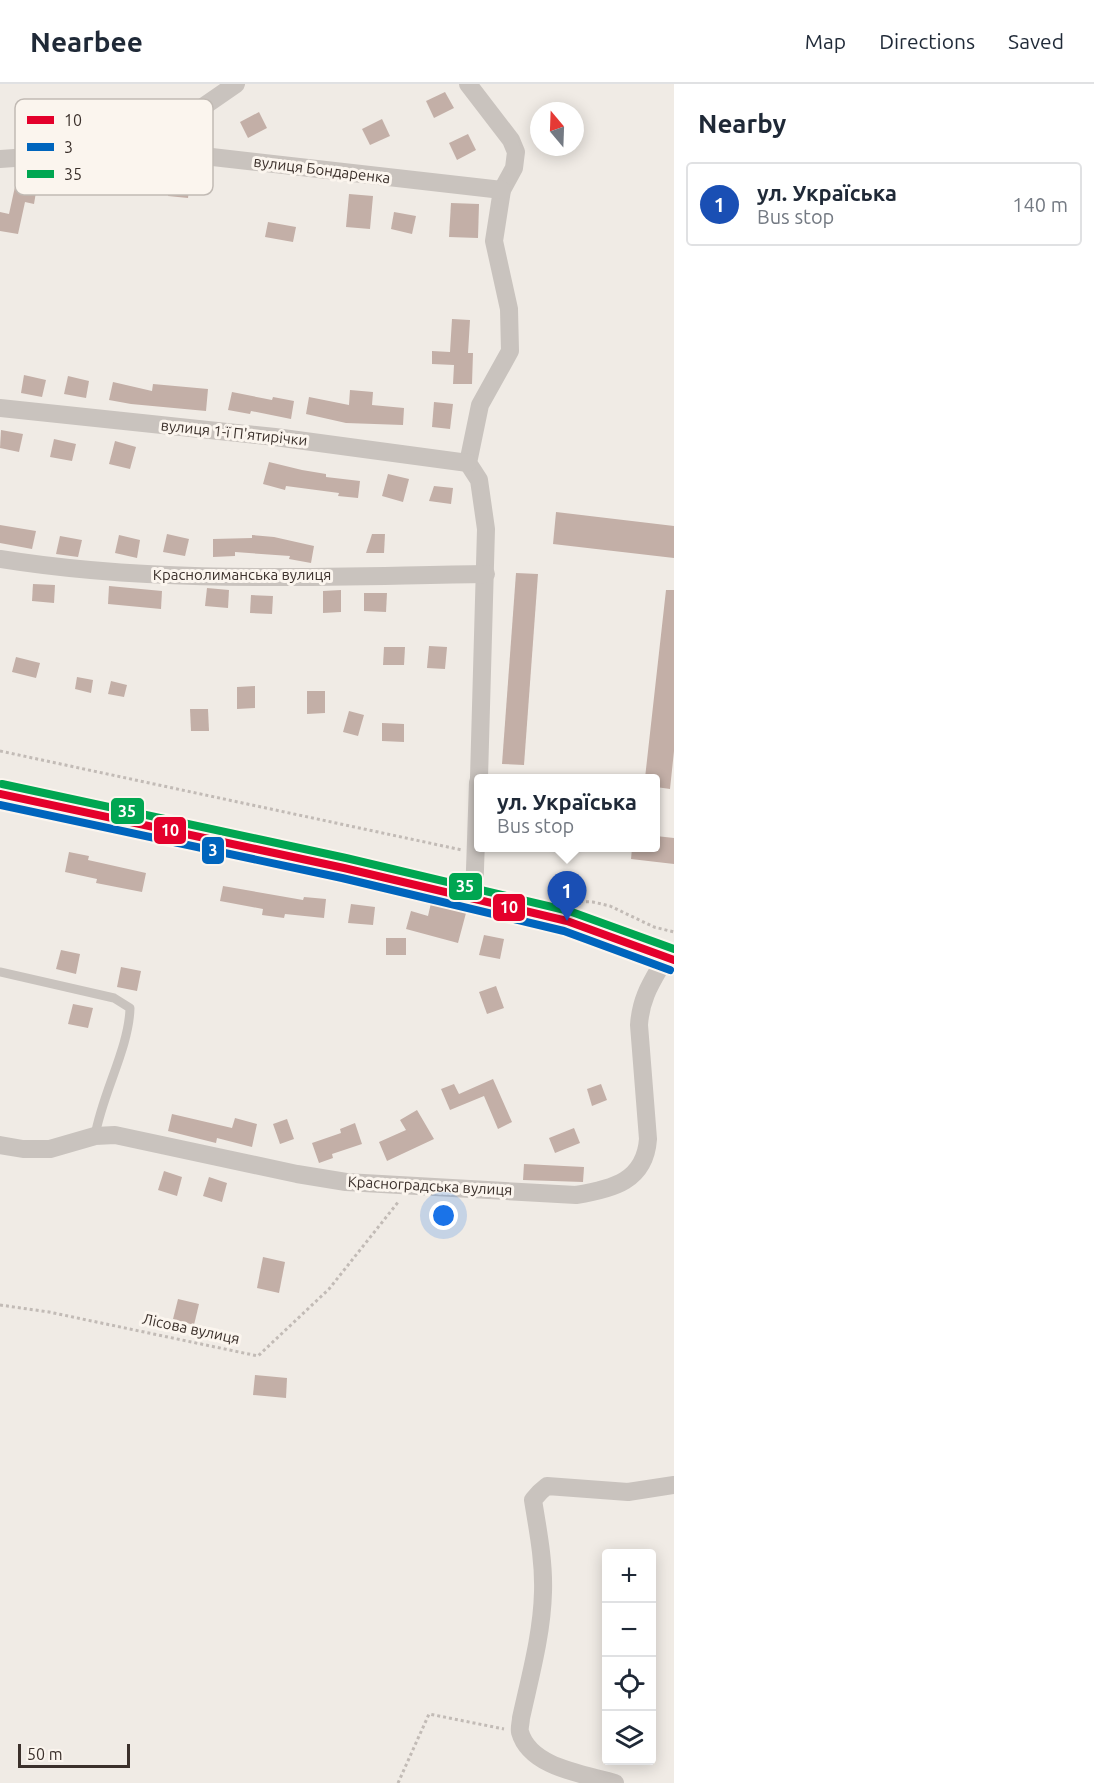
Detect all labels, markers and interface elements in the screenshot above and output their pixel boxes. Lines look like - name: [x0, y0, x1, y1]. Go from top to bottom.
- text: Nearbee: [30, 26, 143, 57]
- text: Map: [805, 29, 846, 53]
- text: Directions: [879, 29, 975, 53]
- text: Saved: [1008, 29, 1064, 53]
- legend: [15, 99, 213, 195]
- north arrow: [530, 102, 584, 156]
- text: Nearby: [698, 109, 786, 138]
- text: 10: [64, 111, 82, 129]
- text: 3: [64, 138, 73, 156]
- street label: вулиця Бондаренка: [253, 153, 391, 186]
- text: 35: [64, 165, 82, 183]
- text: ул. Україська: [757, 180, 897, 205]
- text: 1: [714, 193, 725, 216]
- text: 140 m: [1012, 193, 1068, 216]
- text: Bus stop: [757, 205, 834, 228]
- street label: вулиця 1-ї П'ятирічки: [160, 416, 308, 449]
- street label: Краснолиманська вулиця: [153, 566, 331, 583]
- popup: [474, 774, 660, 852]
- text: ул. Україська: [497, 789, 637, 814]
- line badge: 35: [110, 797, 145, 825]
- text: 35: [118, 802, 136, 820]
- text: Bus stop: [497, 814, 574, 837]
- line badge: 10: [153, 816, 187, 845]
- text: 10: [161, 821, 179, 839]
- line badge: 3: [201, 836, 225, 865]
- text: 3: [208, 841, 218, 859]
- line badge: 35: [448, 872, 483, 901]
- pin: 1: [548, 872, 586, 921]
- text: 35: [456, 877, 474, 895]
- line badge: 10: [492, 893, 526, 922]
- text: 10: [500, 898, 518, 916]
- street label: Красноградська вулиця: [347, 1173, 513, 1198]
- your location: [429, 1201, 458, 1230]
- street label: Лісова вулиця: [141, 1310, 241, 1347]
- map controls: [602, 1549, 656, 1765]
- button: +: [602, 1549, 656, 1603]
- button: −: [602, 1603, 656, 1657]
- button: locate: [602, 1657, 656, 1711]
- button: layers: [602, 1711, 656, 1765]
- scale bar: [18, 1741, 130, 1768]
- text: 50 m: [27, 1745, 63, 1763]

